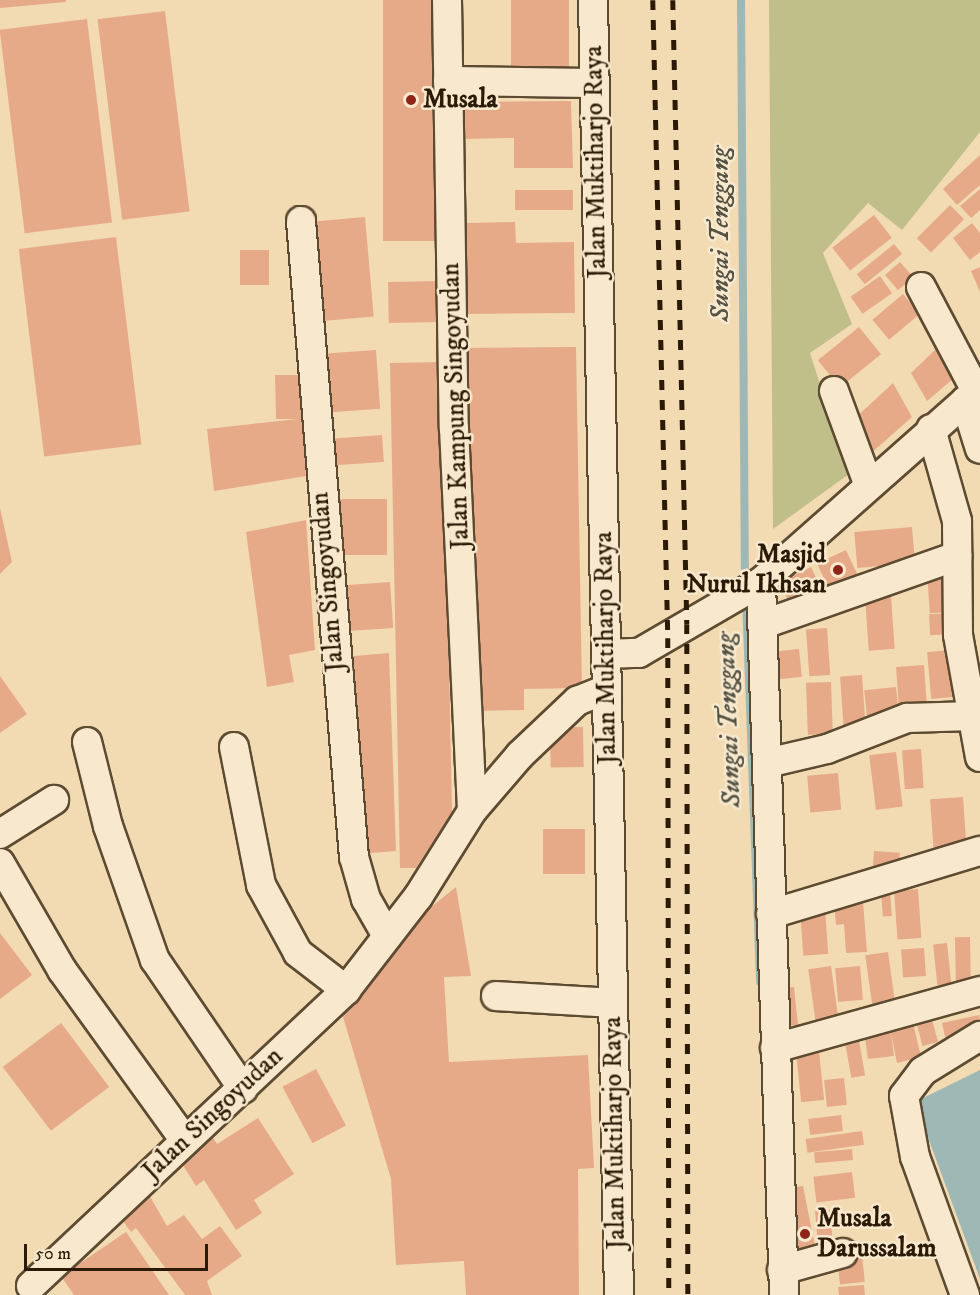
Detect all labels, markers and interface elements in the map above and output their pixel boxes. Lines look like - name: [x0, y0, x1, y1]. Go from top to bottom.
- street label: Jalan Muktiharjo Raya: [578, 45, 614, 279]
- place label: Musala: [423, 84, 498, 116]
- marker: Musala: [404, 93, 418, 107]
- water label: Sungai Tenggang: [705, 146, 737, 322]
- street label: Jalan Kampung Singoyudan: [435, 262, 477, 550]
- street label: Jalan Singoyudan: [305, 491, 351, 673]
- street label: Jalan Muktiharjo Raya: [588, 531, 624, 765]
- place label: Masjid Nurul Ikhsan: [687, 539, 826, 600]
- marker: Masjid Nurul Ikhsan: [831, 563, 845, 577]
- water label: Sungai Tenggang: [710, 632, 748, 808]
- street label: Jalan Muktiharjo Raya: [597, 1016, 633, 1250]
- street label: Jalan Singoyudan: [136, 1041, 290, 1187]
- place label: Musala Darussalam: [817, 1203, 936, 1264]
- marker: Musala Darussalam: [798, 1227, 812, 1241]
- scale bar: [27, 1232, 212, 1270]
- text: 50 m: [35, 1243, 71, 1265]

